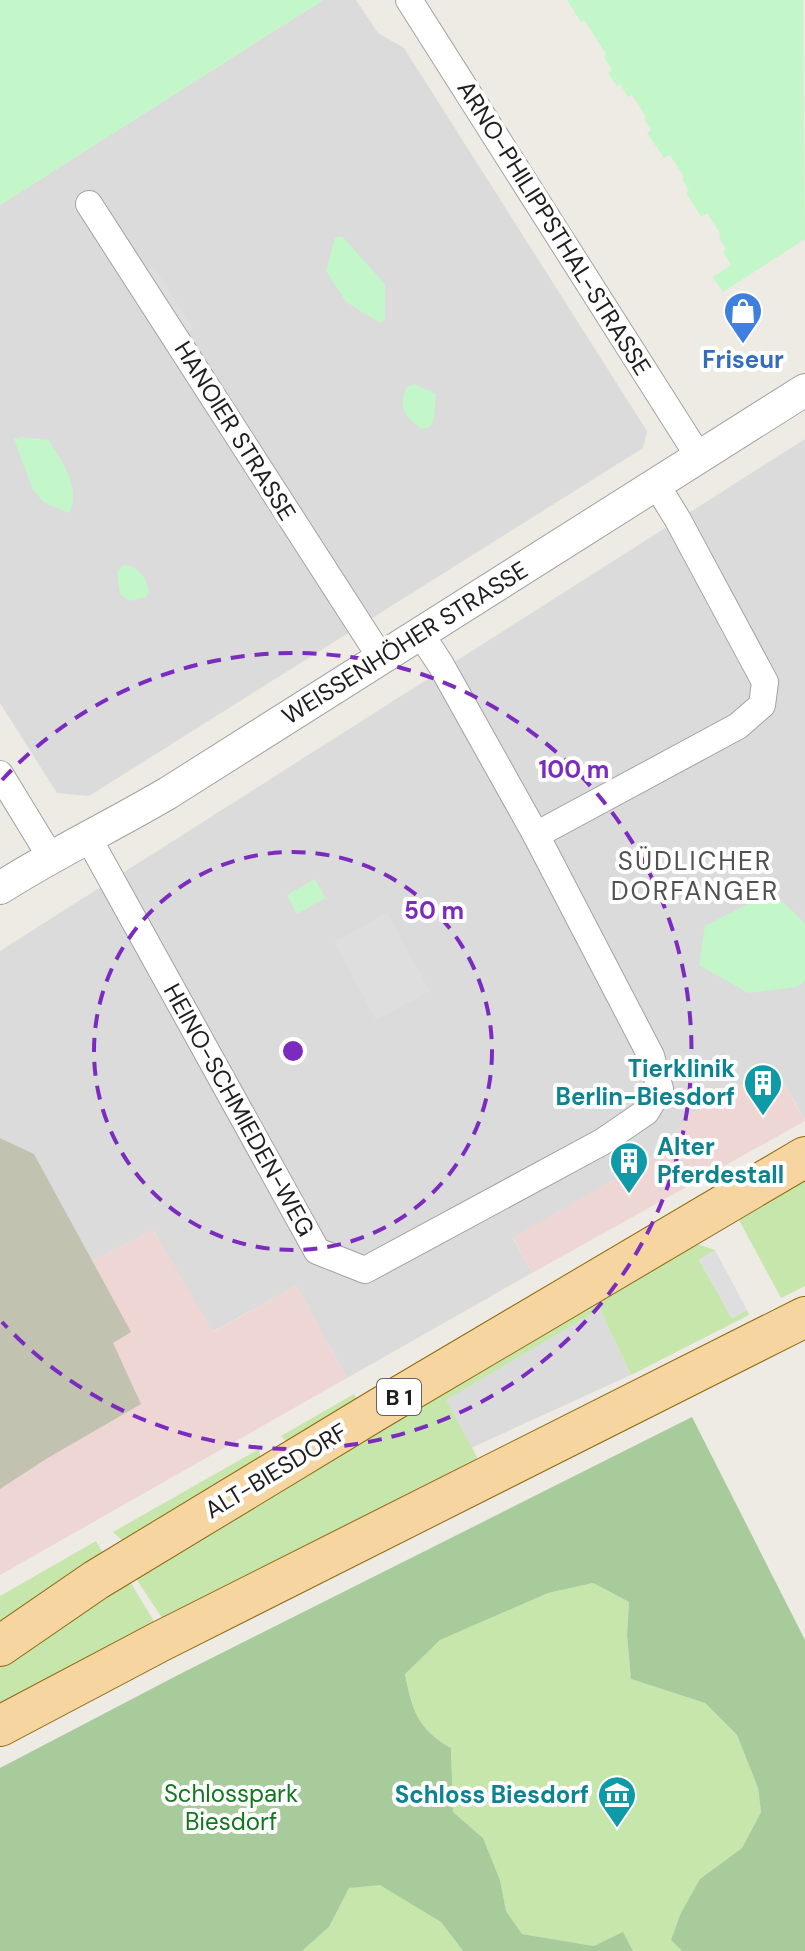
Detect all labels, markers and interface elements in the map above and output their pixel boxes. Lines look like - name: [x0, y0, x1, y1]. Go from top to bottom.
- street label: ARNO-PHILIPPSTHAL-STRASSE: [451, 74, 658, 381]
- shop icon: Friseur: [722, 290, 764, 345]
- street label: HANOIER STRASSE: [168, 335, 303, 526]
- place label: Friseur: [702, 344, 784, 375]
- street label: WEISSENHÖHER STRASSE: [276, 554, 534, 731]
- text: 100 m: [539, 754, 609, 785]
- district label: SÜDLICHER DORFANGER: [611, 844, 779, 908]
- text: 50 m: [404, 895, 464, 926]
- street label: HEINO-SCHMIEDEN-WEG: [157, 978, 322, 1242]
- centre of rings: [279, 1037, 307, 1065]
- place label: Tierklinik Berlin-Biesdorf: [556, 1053, 735, 1112]
- building icon: Tierklinik Berlin-Biesdorf: [742, 1062, 784, 1117]
- place label: Alter Pferdestall: [657, 1131, 784, 1190]
- building icon: Alter Pferdestall: [608, 1140, 650, 1195]
- road number: B 1: [377, 1379, 421, 1415]
- street label: ALT-BIESDORF: [199, 1416, 353, 1525]
- museum icon: Schloss Biesdorf: [596, 1774, 638, 1829]
- park label: Schlosspark Biesdorf: [164, 1778, 298, 1837]
- place label: Schloss Biesdorf: [395, 1779, 589, 1810]

